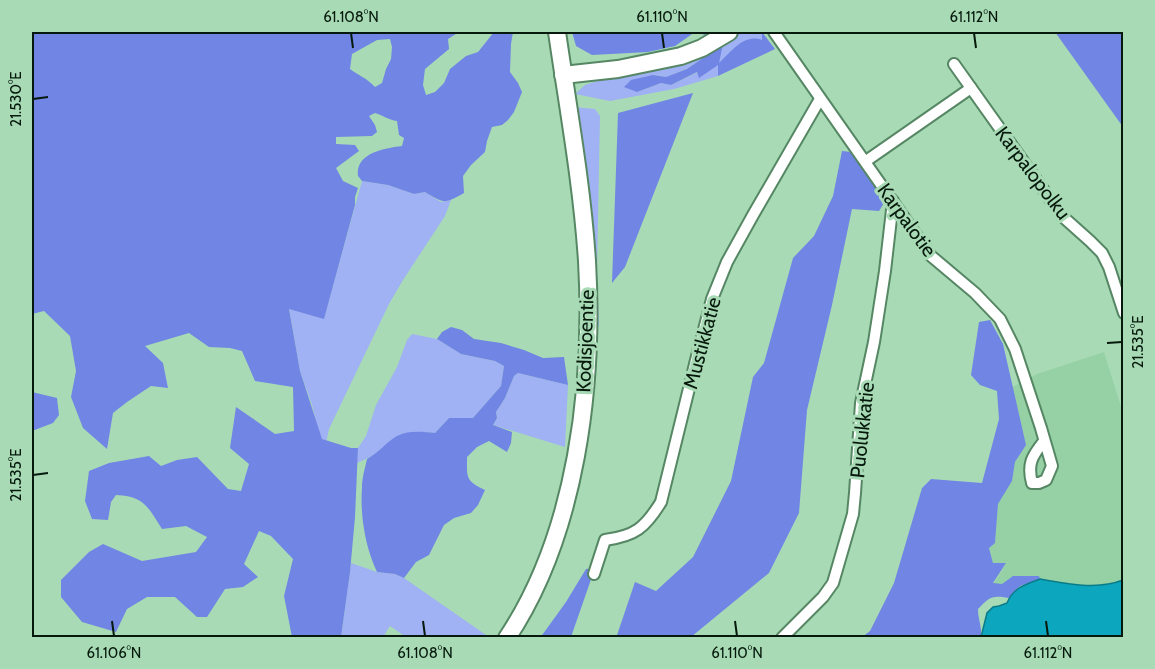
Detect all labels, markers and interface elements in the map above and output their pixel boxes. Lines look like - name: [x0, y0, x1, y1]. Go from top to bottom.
- text: 61.108°N: [323, 8, 379, 26]
- text: 61.110°N: [636, 8, 688, 26]
- text: 61.112°N: [950, 8, 998, 26]
- text: 21.530°E: [7, 71, 25, 127]
- street label: Karpalopolku: [990, 122, 1076, 224]
- street label: Karpalotie: [872, 179, 942, 261]
- street label: Kodisjoentie: [571, 289, 599, 393]
- street label: Mustikkatie: [678, 294, 726, 392]
- text: 21.535°E: [1129, 316, 1147, 368]
- street label: Puolukkatie: [845, 381, 879, 479]
- text: 21.535°E: [7, 449, 25, 501]
- text: 61.106°N: [87, 644, 141, 662]
- text: 61.108°N: [397, 644, 453, 662]
- text: 61.110°N: [711, 644, 763, 662]
- text: 61.112°N: [1024, 644, 1072, 662]

